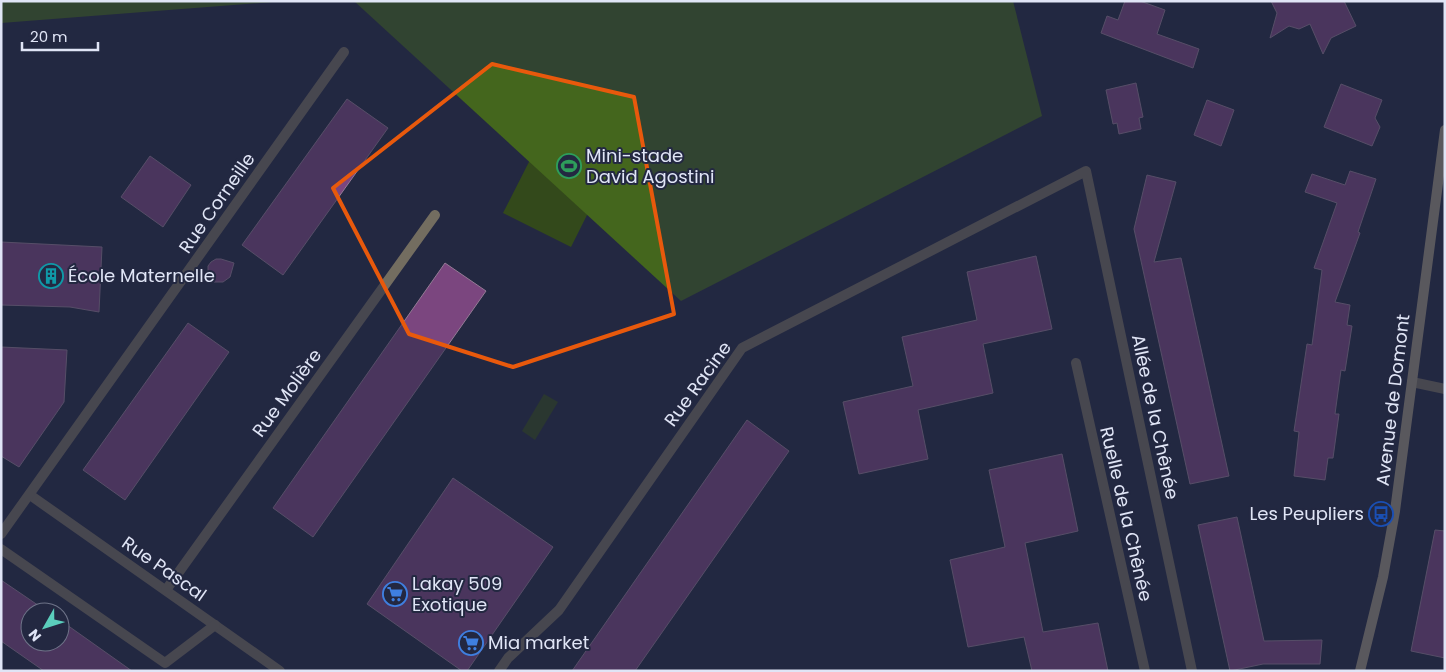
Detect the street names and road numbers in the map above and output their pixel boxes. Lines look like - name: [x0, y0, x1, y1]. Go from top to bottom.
- street label: Rue Corneille: [173, 147, 261, 258]
- street label: Avenue de Domont: [1370, 313, 1415, 487]
- street label: Allée de la Chênée: [1126, 332, 1185, 502]
- street label: Rue Racine: [658, 336, 737, 431]
- street label: Rue Molière: [246, 344, 327, 442]
- street label: Ruelle de la Chênée: [1094, 424, 1159, 604]
- street label: Rue Pascal: [117, 530, 212, 607]

